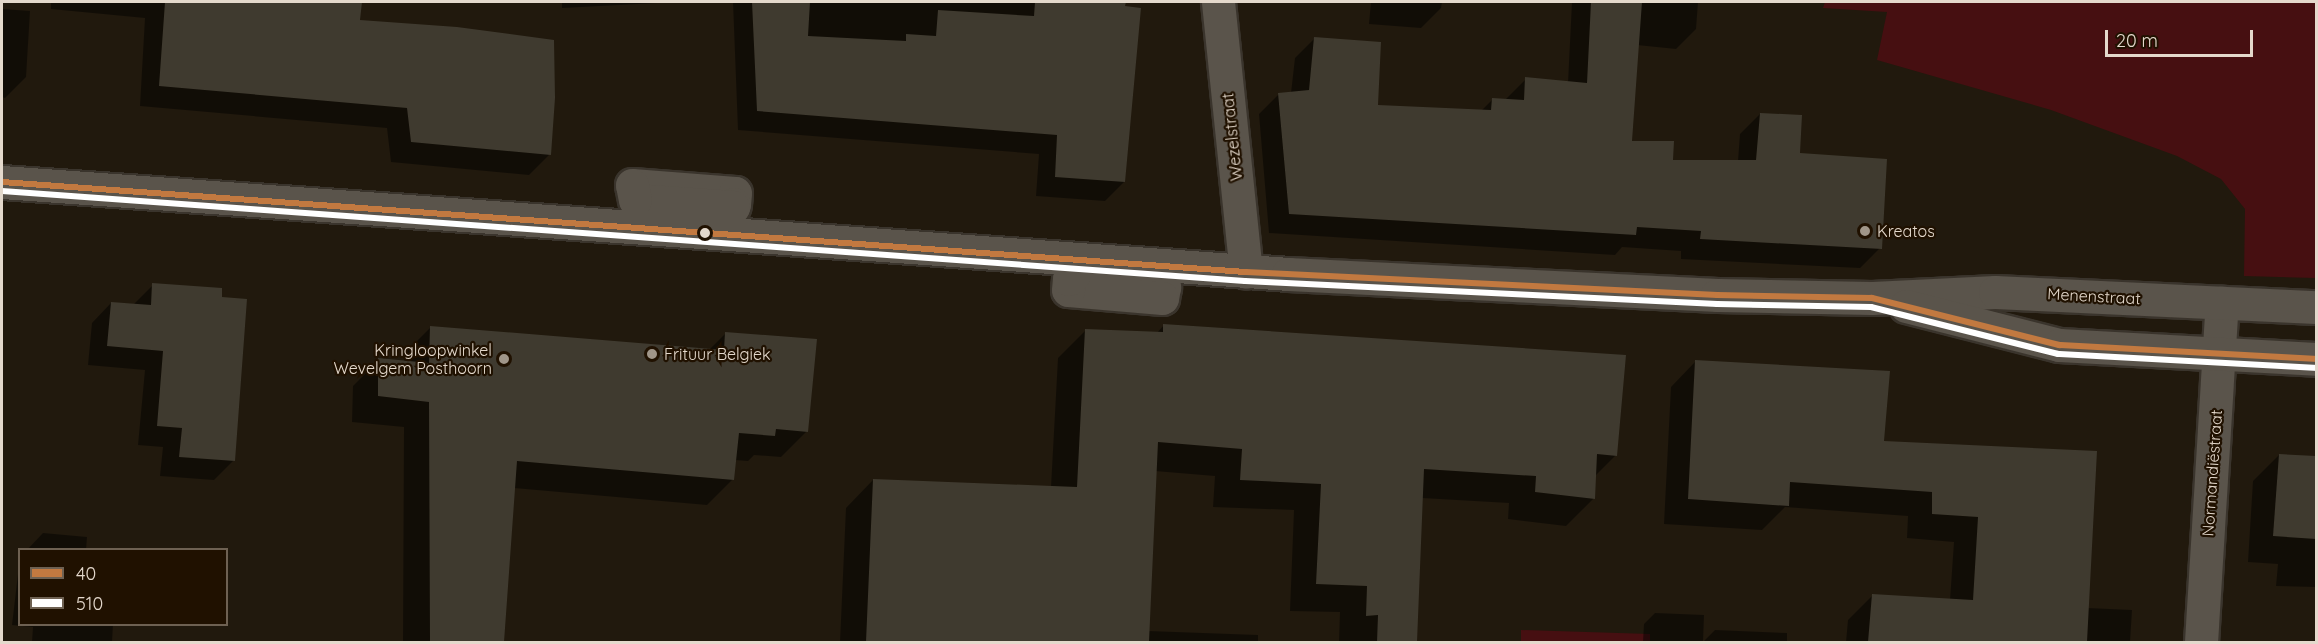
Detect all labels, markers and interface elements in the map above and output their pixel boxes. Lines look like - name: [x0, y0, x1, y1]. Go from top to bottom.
- scale bar: [2108, 18, 2256, 56]
- text: 20 m: [2116, 29, 2158, 52]
- street label: Wezelstraat: [1218, 92, 1246, 182]
- place label: Kreatos: [1877, 221, 1935, 241]
- marker: Kreatos: [1858, 224, 1872, 238]
- unlabelled marker: [699, 227, 711, 239]
- street label: Menenstraat: [2047, 284, 2141, 308]
- place label: Kringloopwinkel Wevelgem Posthoorn: [333, 340, 492, 378]
- place label: Frituur Belgiek: [664, 344, 771, 364]
- marker: Frituur Belgiek: [645, 347, 659, 361]
- marker: Kringloopwinkel Wevelgem Posthoorn: [497, 352, 511, 366]
- street label: Normandiëstraat: [2198, 409, 2226, 537]
- legend: [18, 548, 228, 626]
- text: 40: [76, 562, 96, 585]
- text: 510: [76, 592, 103, 615]

